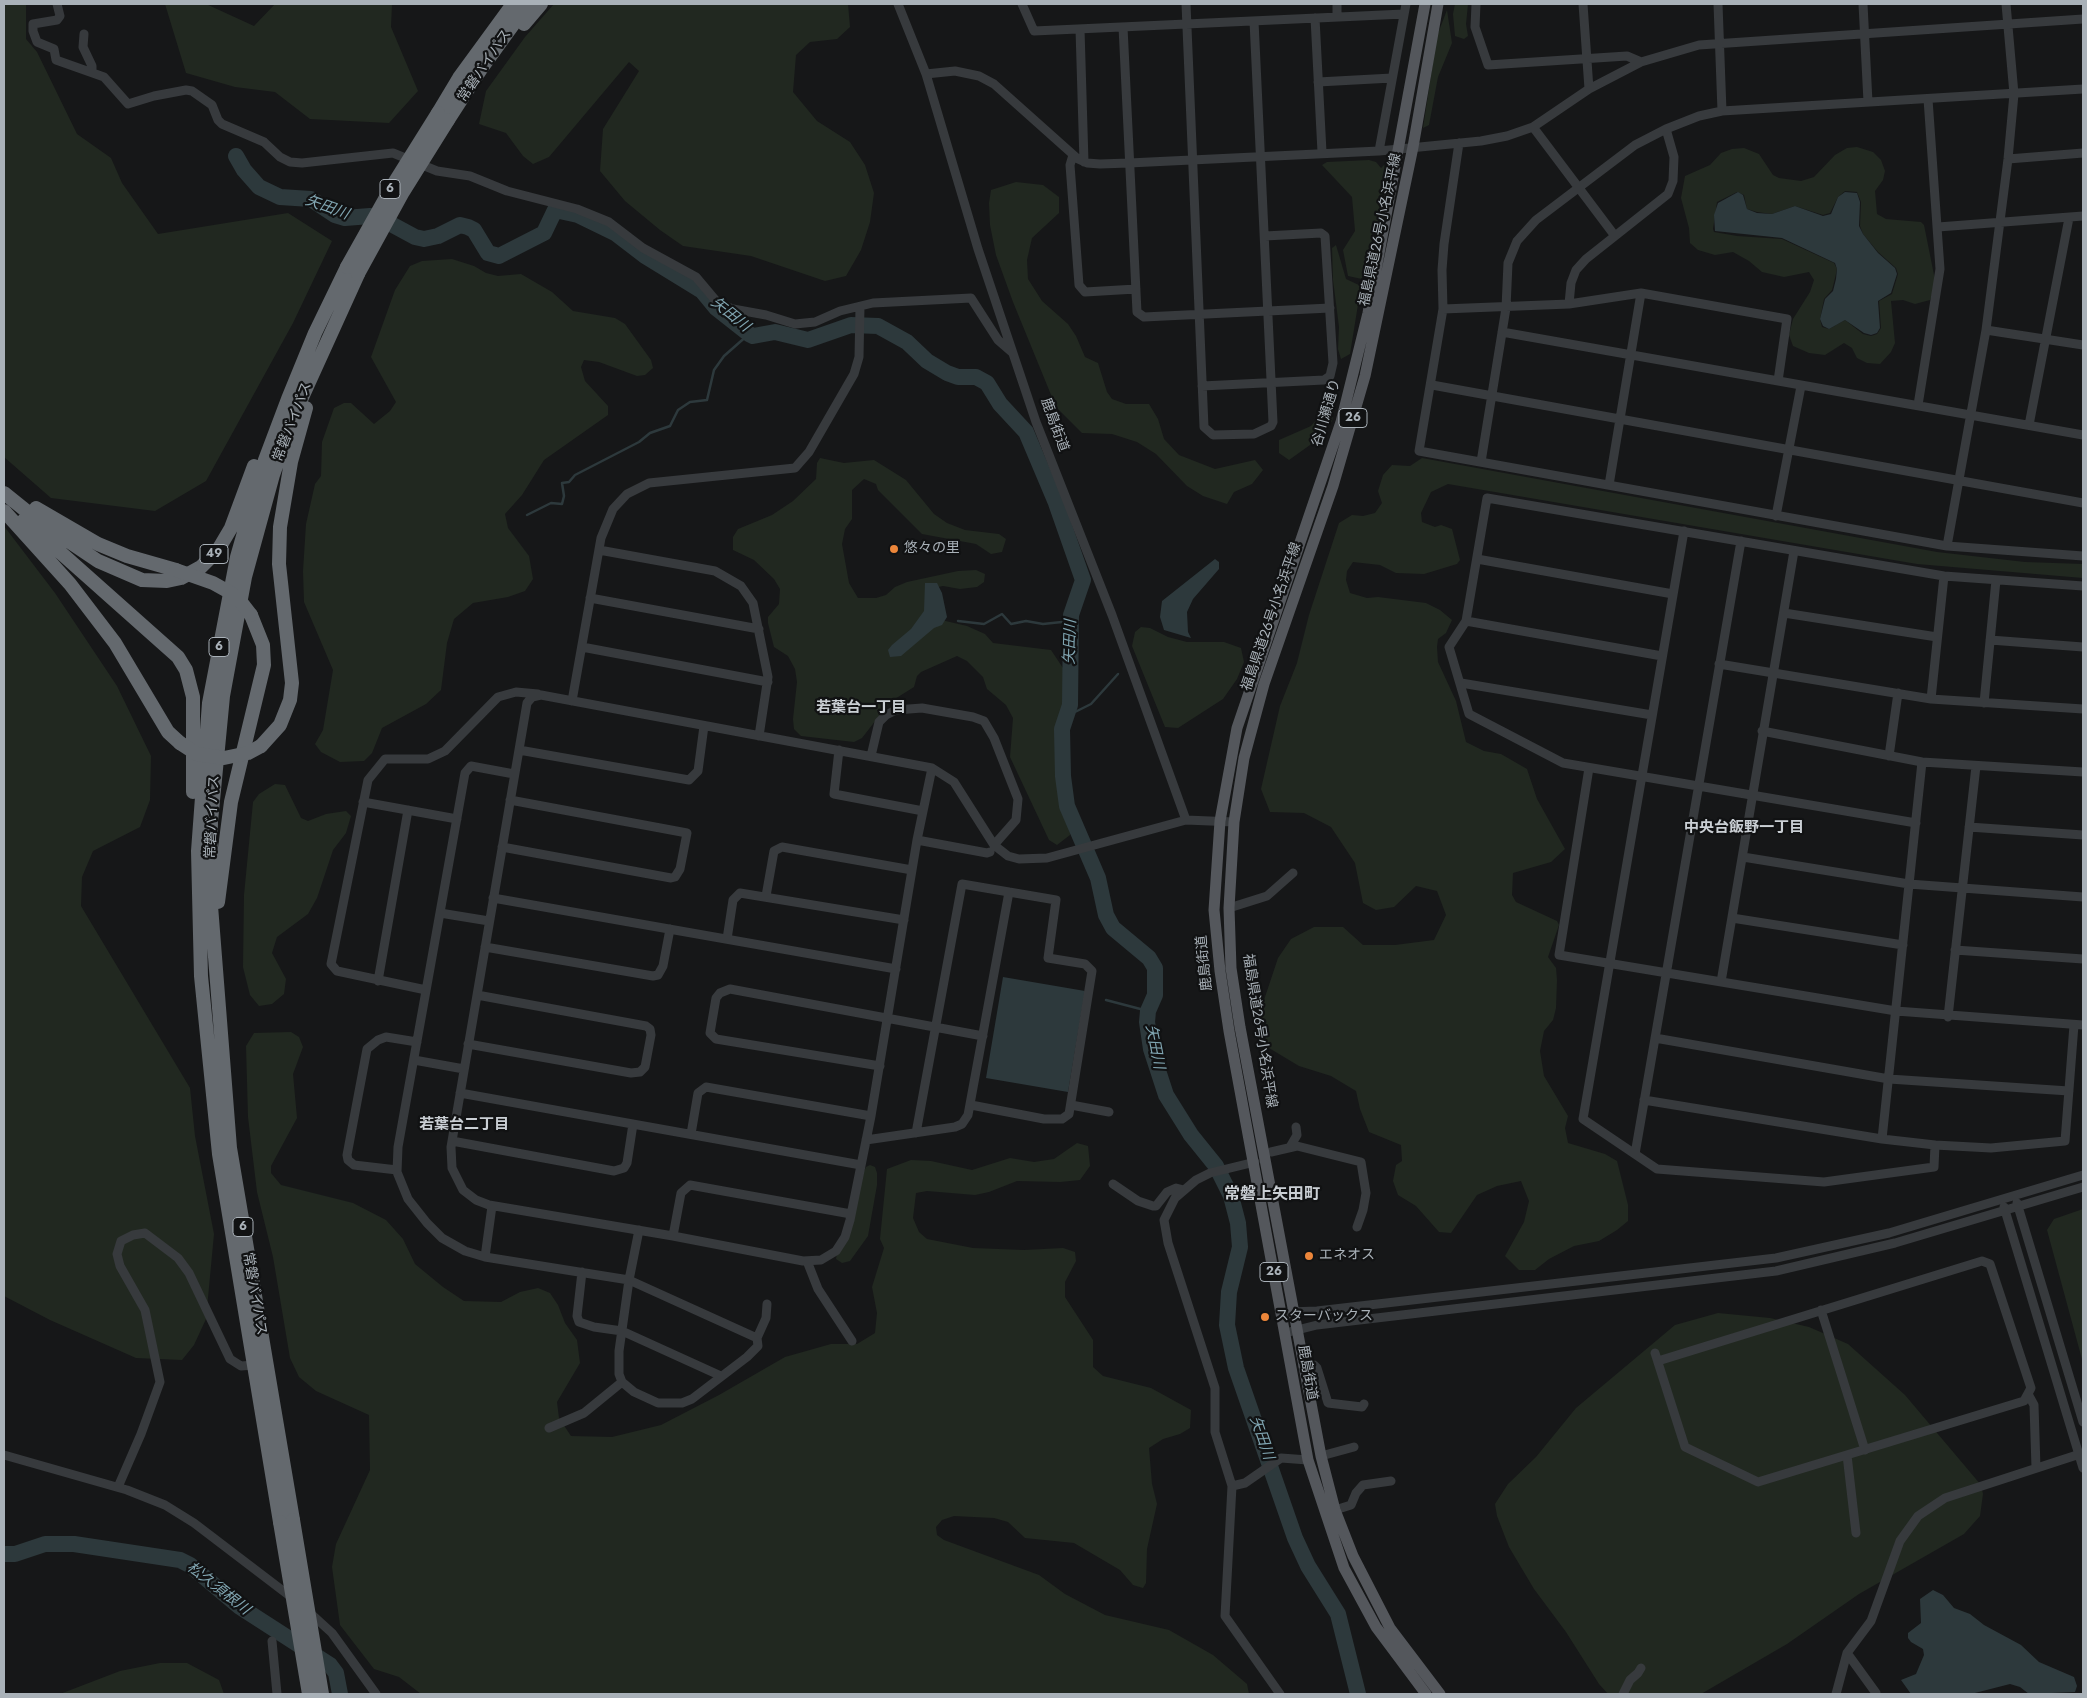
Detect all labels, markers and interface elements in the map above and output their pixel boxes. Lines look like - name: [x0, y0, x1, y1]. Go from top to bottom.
- street label: 常磐バイパス: [455, 26, 515, 106]
- street label: 福島県道26号小名浜平線: [1357, 152, 1405, 308]
- road number: 6: [380, 180, 400, 198]
- water label: 矢田川: [303, 192, 351, 224]
- water label: 矢田川: [707, 294, 753, 336]
- street label: 谷川瀬通り: [1309, 377, 1345, 449]
- street label: 常磐バイパス: [270, 380, 316, 464]
- street label: 鹿島街道: [1037, 396, 1071, 454]
- road number: 26: [1339, 408, 1367, 428]
- place label: 悠々の里: [904, 541, 960, 557]
- street label: 福島県道26号小名浜平線: [1239, 541, 1305, 693]
- marker: 悠々の里: [888, 543, 900, 555]
- road number: 49: [200, 544, 228, 564]
- water label: 矢田川: [1061, 619, 1081, 665]
- road number: 6: [209, 638, 229, 656]
- district label: 若葉台一丁目: [816, 699, 906, 717]
- street label: 常磐バイパス: [202, 775, 224, 859]
- district label: 中央台飯野一丁目: [1684, 819, 1804, 837]
- street label: 鹿島街道: [1194, 934, 1216, 992]
- street label: 福島県道26号小名浜平線: [1238, 953, 1280, 1109]
- water label: 矢田川: [1141, 1023, 1167, 1071]
- district label: 若葉台二丁目: [419, 1116, 509, 1134]
- district label: 常磐上矢田町: [1224, 1185, 1320, 1205]
- road number: 6: [233, 1218, 253, 1236]
- place label: エネオス: [1319, 1248, 1375, 1264]
- marker: エネオス: [1303, 1250, 1315, 1262]
- street label: 常磐バイパス: [238, 1251, 270, 1337]
- road number: 26: [1260, 1262, 1288, 1282]
- place label: スターバックス: [1275, 1309, 1373, 1325]
- marker: スターバックス: [1259, 1311, 1271, 1323]
- street label: 鹿島街道: [1294, 1344, 1320, 1402]
- water label: 矢田川: [1245, 1414, 1277, 1462]
- water label: 松久須根川: [183, 1559, 253, 1619]

